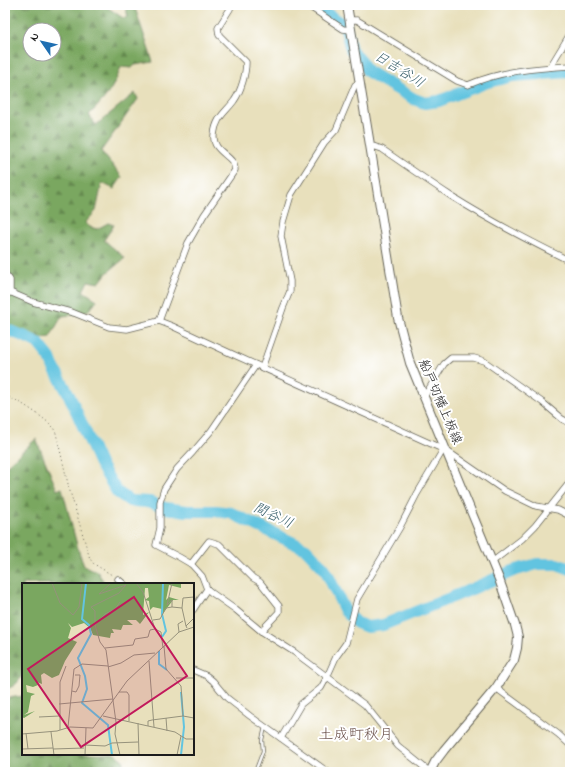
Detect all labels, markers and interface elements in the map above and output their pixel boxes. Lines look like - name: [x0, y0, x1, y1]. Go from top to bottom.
- north arrow: [22, 22, 62, 62]
- text: N: [26, 29, 43, 45]
- water label: 日吉谷川: [370, 46, 428, 94]
- street label: 船戸切幡上板線: [413, 356, 467, 449]
- water label: 間谷川: [250, 498, 296, 534]
- inset map: [22, 583, 194, 755]
- district label: 土成町秋月: [318, 724, 394, 746]

